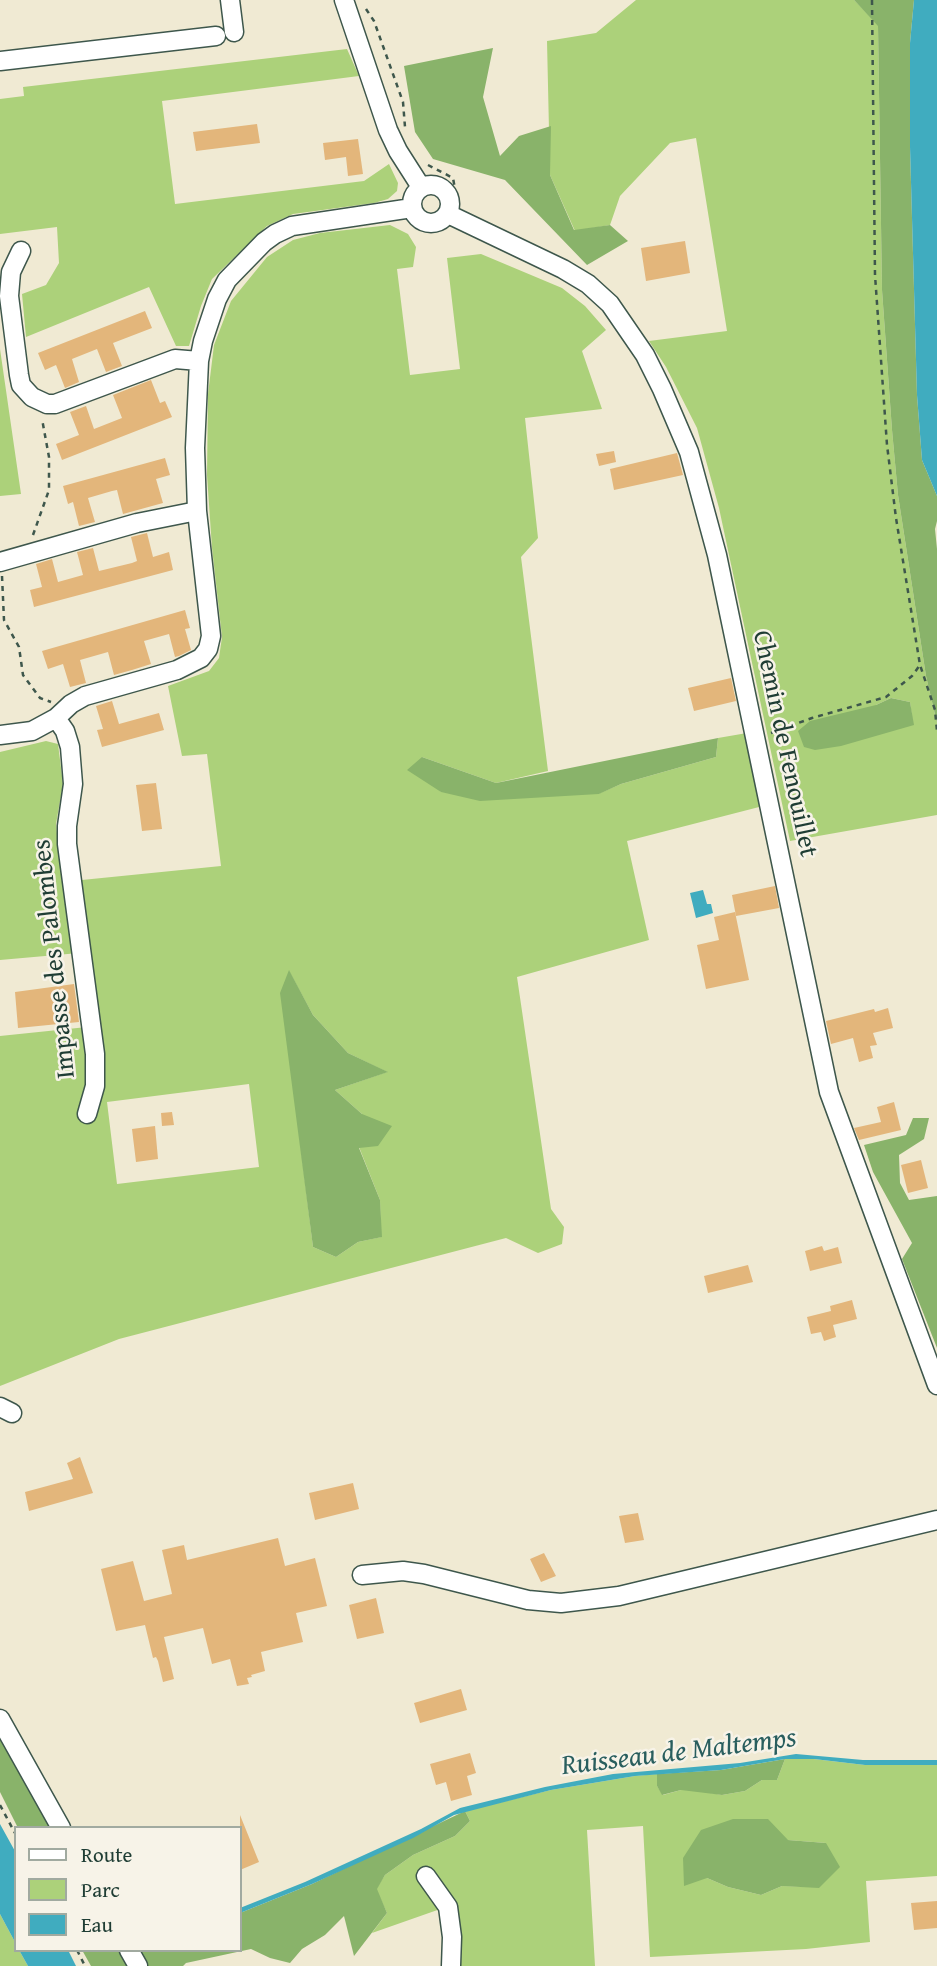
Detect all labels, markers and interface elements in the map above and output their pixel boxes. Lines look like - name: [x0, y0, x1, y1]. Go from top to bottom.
- street label: Chemin de Fenouillet: [745, 628, 823, 860]
- street label: Impasse des Palombes: [27, 838, 83, 1080]
- water label: Ruisseau de Maltemps: [560, 1722, 798, 1784]
- legend: [14, 1826, 242, 1952]
- text: Route: [81, 1839, 132, 1870]
- text: Parc: [81, 1874, 120, 1905]
- text: Eau: [81, 1909, 113, 1940]

